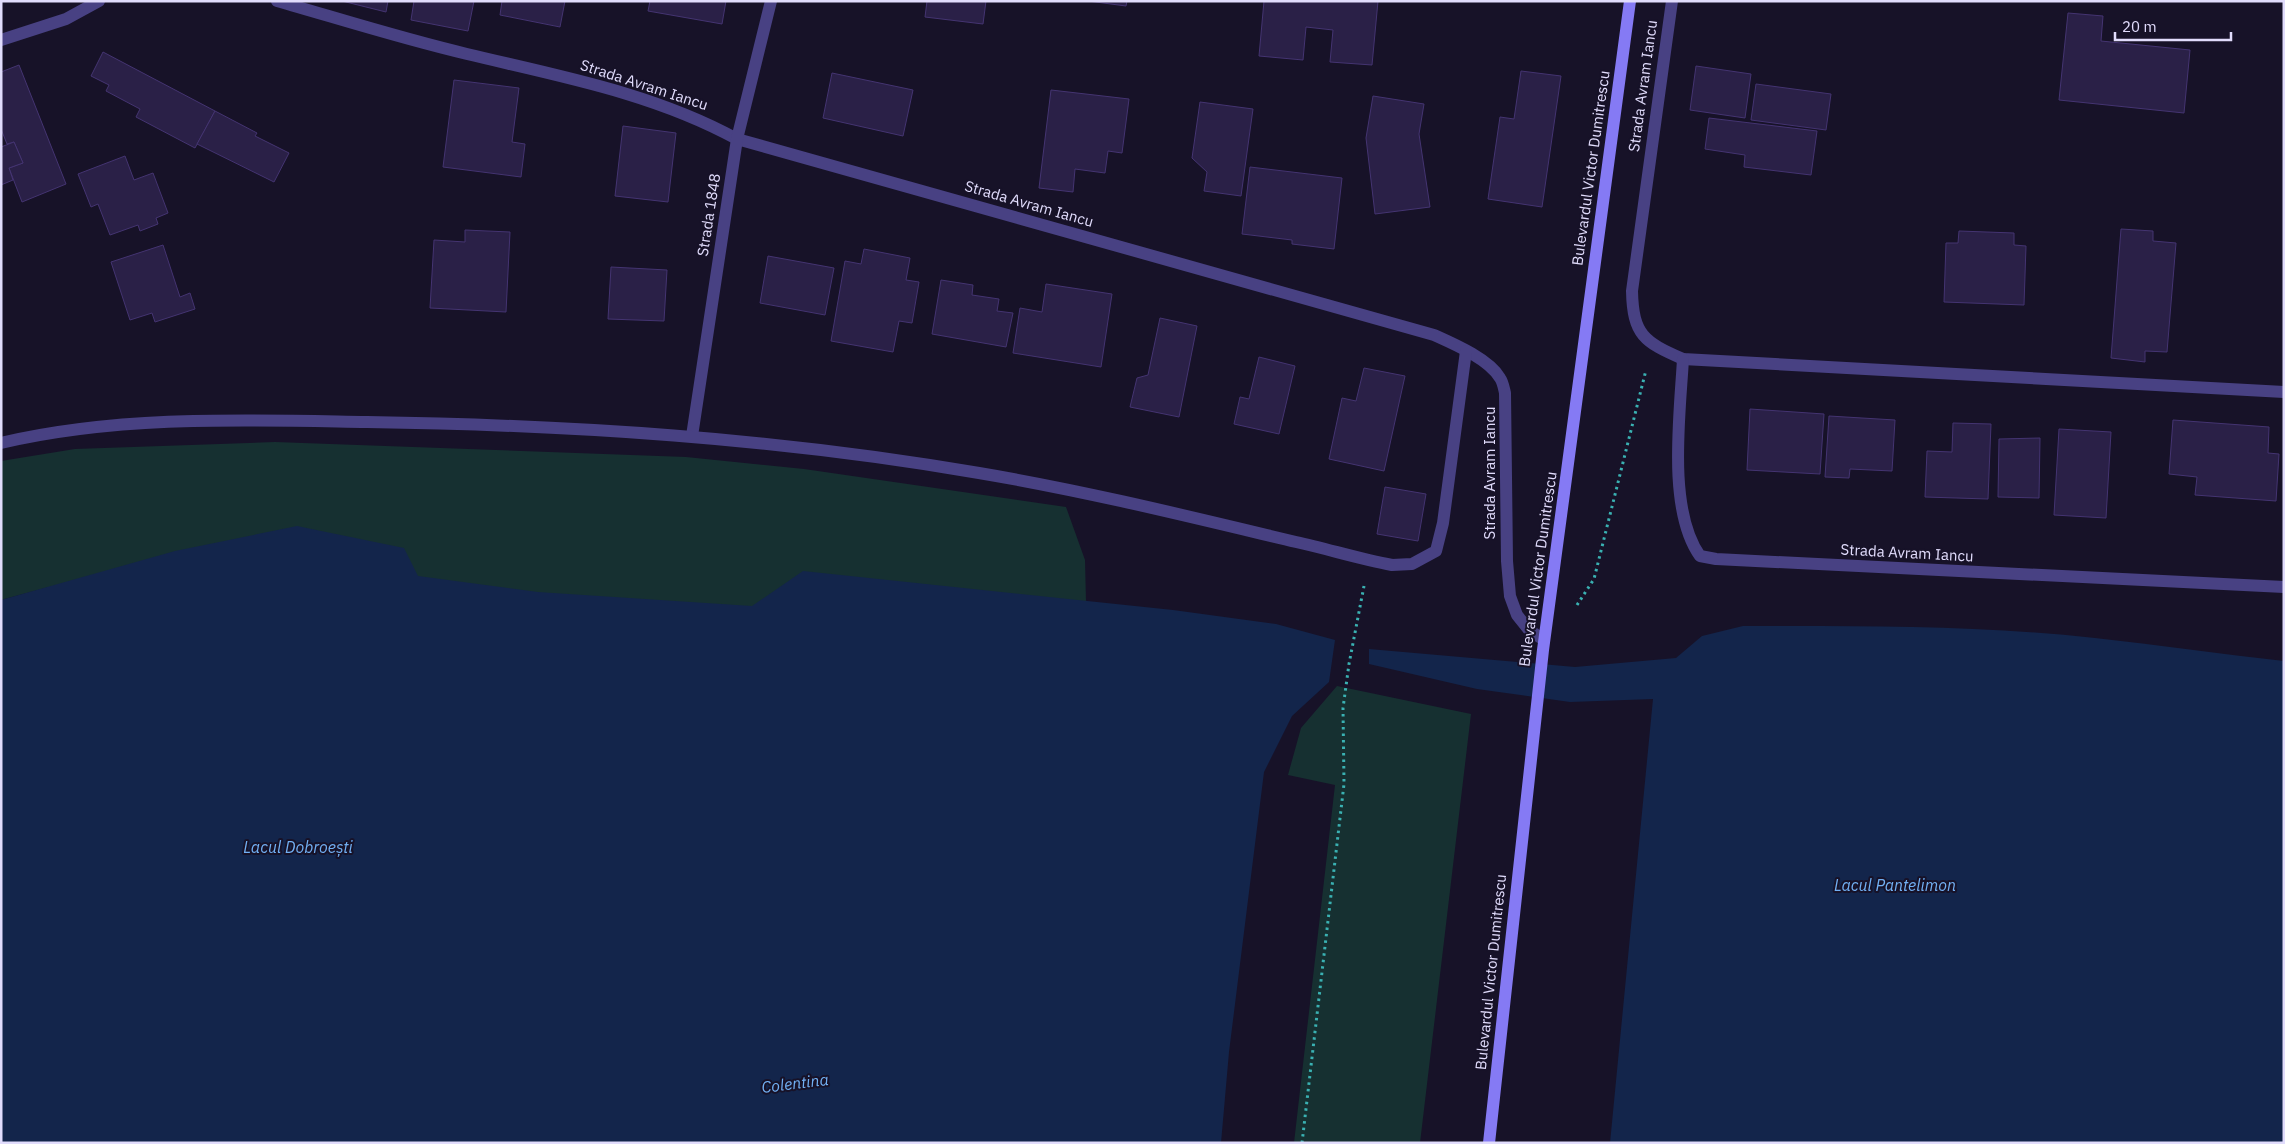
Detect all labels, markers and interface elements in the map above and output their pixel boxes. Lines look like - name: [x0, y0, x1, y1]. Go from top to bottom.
- scale bar: [2115, 10, 2231, 42]
- text: 20 m: [2122, 17, 2157, 36]
- street label: Strada Avram Iancu: [1624, 19, 1661, 153]
- street label: Strada Avram Iancu: [578, 55, 710, 114]
- street label: Bulevardul Victor Dumitrescu: [1567, 69, 1614, 267]
- street label: Strada 1848: [693, 172, 724, 258]
- street label: Strada Avram Iancu: [963, 176, 1096, 231]
- street label: Strada Avram Iancu: [1480, 406, 1499, 540]
- street label: Bulevardul Victor Dumitrescu: [1514, 470, 1561, 668]
- street label: Strada Avram Iancu: [1840, 540, 1974, 565]
- water label: Lacul Dobroești: [243, 837, 353, 857]
- street label: Bulevardul Victor Dumitrescu: [1471, 873, 1510, 1071]
- water label: Lacul Pantelimon: [1834, 875, 1956, 895]
- water label: Colentina: [760, 1069, 830, 1097]

